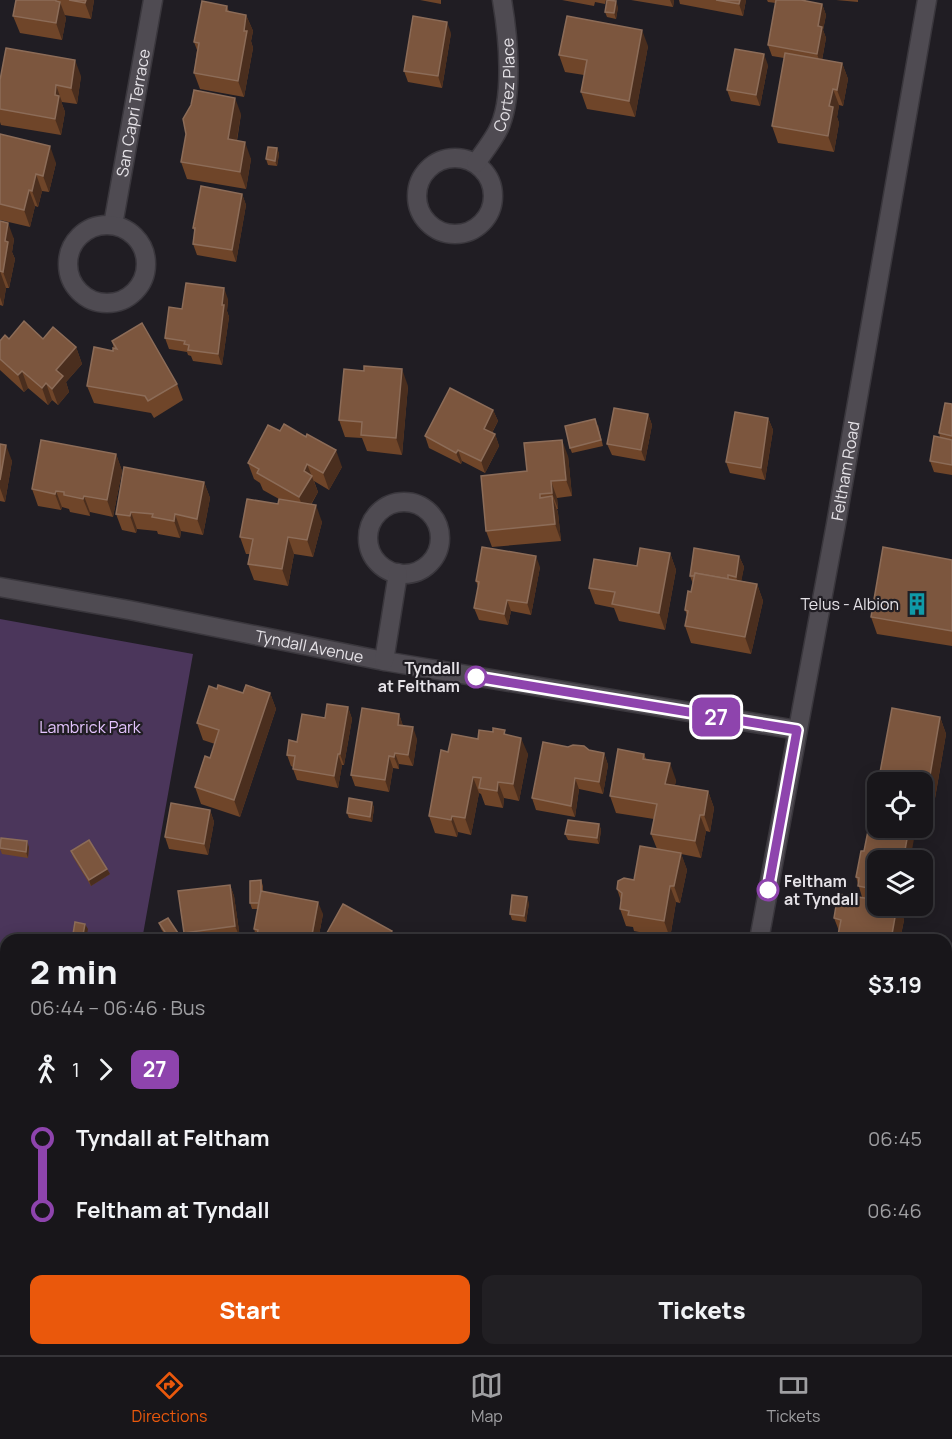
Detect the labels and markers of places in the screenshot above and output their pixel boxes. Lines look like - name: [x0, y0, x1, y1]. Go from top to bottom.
- building icon: Telus - Albion: [904, 591, 930, 617]
- place label: Telus - Albion: [801, 593, 899, 615]
- place label: Tyndall at Feltham: [378, 657, 460, 697]
- marker: Tyndall at Feltham: [465, 666, 487, 688]
- place label: Feltham at Tyndall: [784, 870, 859, 910]
- marker: Feltham at Tyndall: [757, 879, 779, 901]

